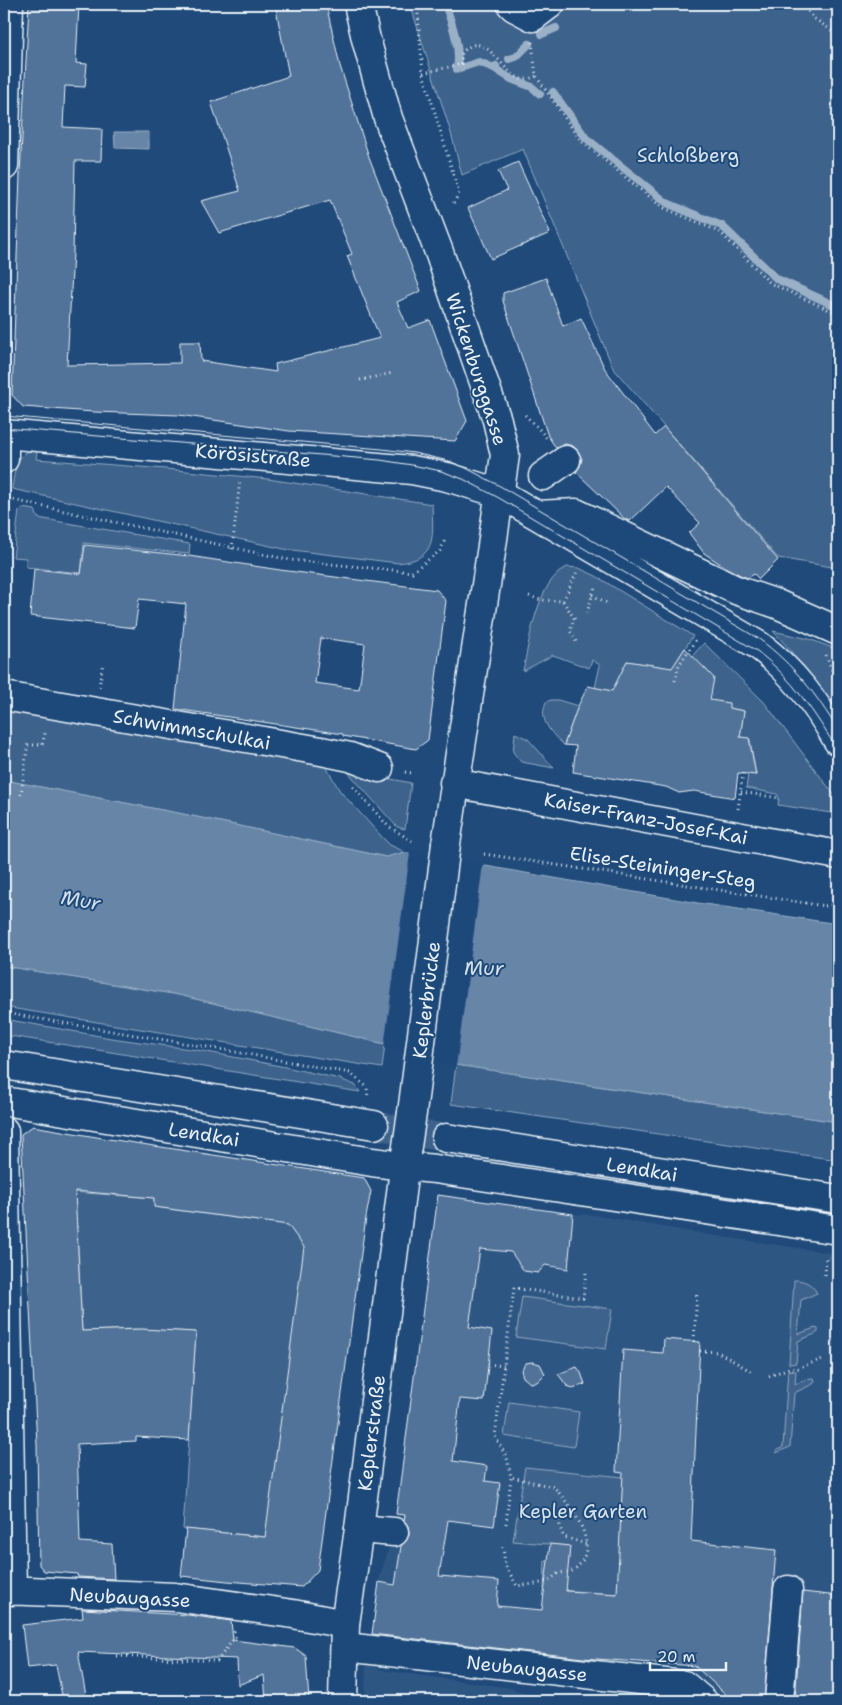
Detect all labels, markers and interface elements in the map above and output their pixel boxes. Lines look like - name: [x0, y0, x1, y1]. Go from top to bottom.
- park label: Schloßberg: [637, 143, 739, 168]
- street label: Wickenburggasse: [440, 290, 513, 449]
- street label: Körösistraße: [194, 438, 312, 473]
- street label: Schwimmschulkai: [111, 703, 273, 756]
- street label: Kaiser-Franz-Josef-Kai: [542, 786, 750, 851]
- street label: Elise-Steininger-Steg: [568, 840, 758, 895]
- water label: Mur: [59, 884, 103, 916]
- street label: Keplerbrücke: [407, 940, 446, 1060]
- water label: Mur: [464, 955, 504, 981]
- street label: Lendkai: [167, 1117, 241, 1152]
- street label: Lendkai: [605, 1152, 679, 1187]
- street label: Keplerstraße: [352, 1374, 391, 1493]
- park label: Kepler Garten: [519, 1499, 647, 1524]
- street label: Neubaugasse: [69, 1582, 191, 1613]
- scale bar: [650, 1640, 726, 1672]
- text: 20 m: [657, 1647, 696, 1667]
- street label: Neubaugasse: [465, 1650, 589, 1687]

